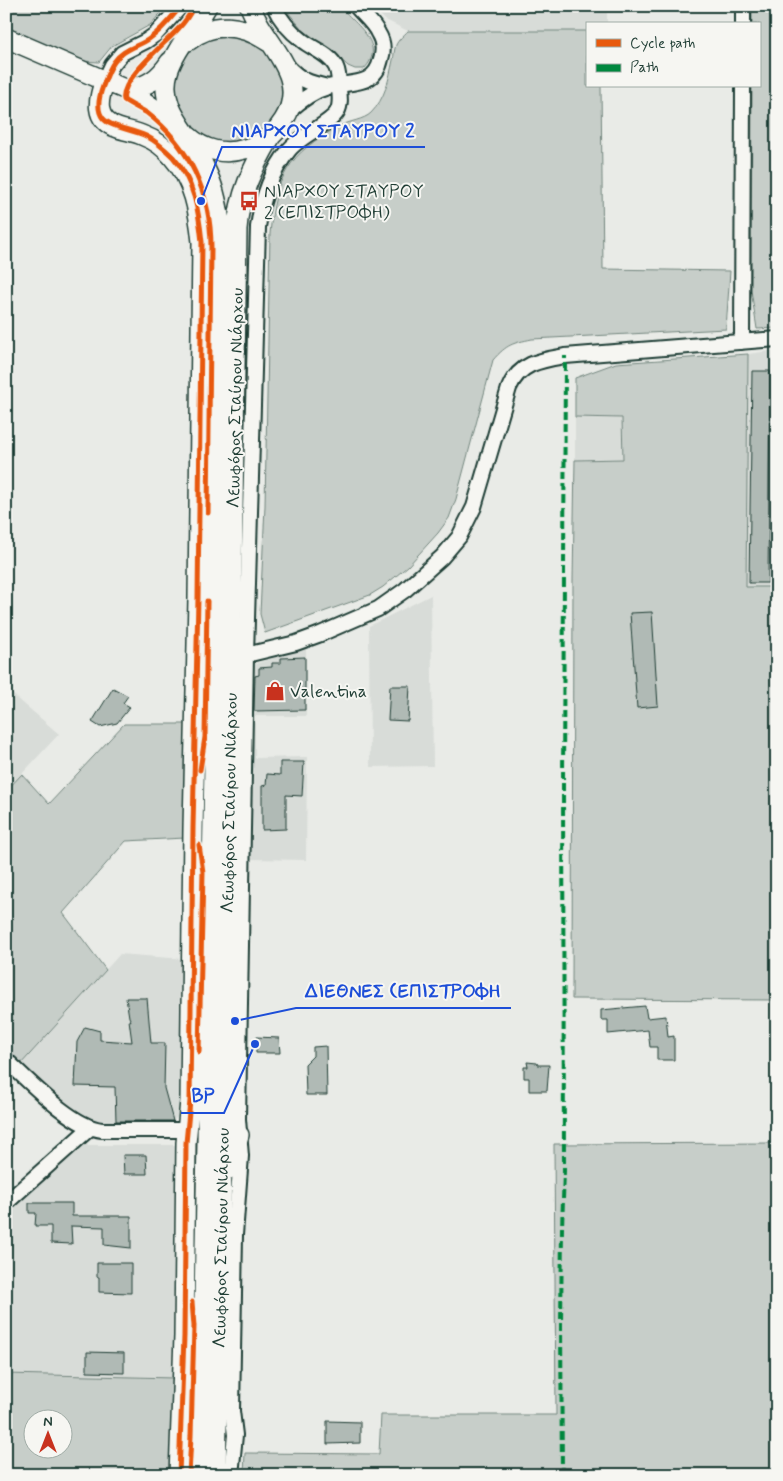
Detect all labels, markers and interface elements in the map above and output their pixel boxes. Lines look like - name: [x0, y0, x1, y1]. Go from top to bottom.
- legend: [586, 22, 760, 88]
- text: Cycle path: [630, 34, 695, 54]
- text: Path: [630, 58, 659, 78]
- callout: ΝΙΑΡΧΟΥ ΣΤΑΥΡΟΥ 2: [222, 113, 425, 147]
- text: ΝΙΑΡΧΟΥ ΣΤΑΥΡΟΥ 2: [231, 119, 415, 144]
- place label: ΝΙΑΡΧΟΥ ΣΤΑΥΡΟΥ 2 (ΕΠΙΣΤΡΟΦΗ): [264, 180, 424, 225]
- bus stop icon: ΝΙΑΡΧΟΥ ΣΤΑΥΡΟΥ 2 (ΕΠΙΣΤΡΟΦΗ): [238, 190, 260, 212]
- street label: Λεωφόρος Σταύρου Νιάρχου: [222, 288, 250, 508]
- shop icon: Valentina: [264, 680, 286, 702]
- place label: Valentina: [290, 680, 367, 704]
- street label: Λεωφόρος Σταύρου Νιάρχου: [216, 693, 244, 913]
- callout: ΔΙΕΘΝΕΣ (ΕΠΙΣΤΡΟΦΗ: [296, 974, 511, 1008]
- text: ΔΙΕΘΝΕΣ (ΕΠΙΣΤΡΟΦΗ: [304, 979, 501, 1004]
- callout: BP: [181, 1079, 224, 1113]
- text: BP: [192, 1084, 216, 1109]
- street label: Λεωφόρος Σταύρου Νιάρχου: [208, 1128, 236, 1348]
- north arrow: [22, 1408, 72, 1458]
- text: N: [43, 1413, 53, 1431]

